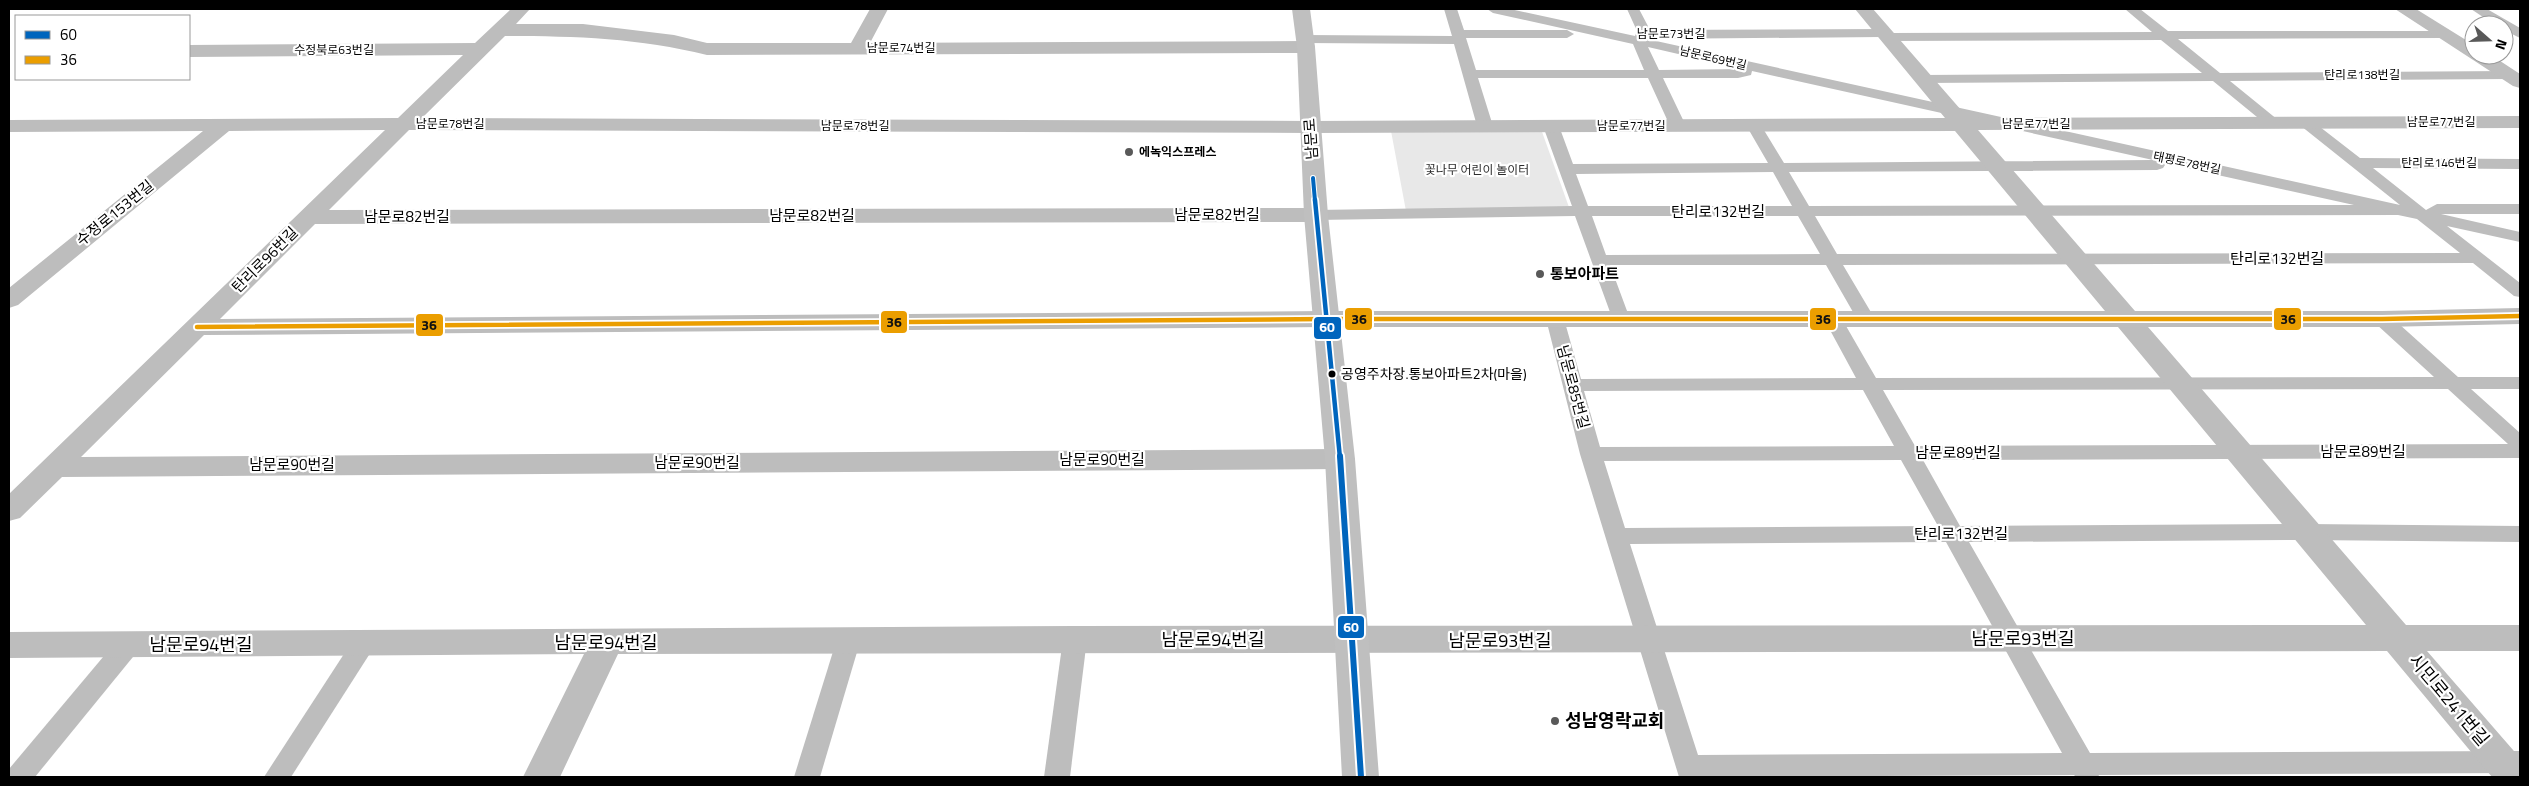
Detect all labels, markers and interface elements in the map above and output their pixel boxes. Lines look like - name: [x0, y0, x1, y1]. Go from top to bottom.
- legend: [15, 15, 190, 80]
- north arrow: [2464, 15, 2514, 65]
- text: 60: [60, 23, 77, 46]
- street label: 남문로73번길: [1637, 24, 1705, 43]
- text: N: [2490, 36, 2513, 53]
- street label: 남문로74번길: [867, 38, 935, 57]
- street label: 수정북로63번길: [294, 40, 374, 59]
- street label: 남문로69번길: [1678, 41, 1749, 74]
- text: 36: [60, 48, 77, 71]
- street label: 탄리로138번길: [2324, 65, 2400, 84]
- street label: 남문로77번길: [2407, 112, 2475, 131]
- street label: 남문로78번길: [416, 114, 484, 133]
- street label: 남문로77번길: [2002, 114, 2070, 133]
- street label: 남문로78번길: [821, 116, 889, 135]
- street label: 남문로77번길: [1597, 116, 1665, 135]
- street label: 남문로: [1298, 118, 1323, 160]
- place label: 에녹익스프레스: [1139, 142, 1216, 161]
- marker: 에녹익스프레스: [1123, 146, 1135, 158]
- street label: 태평로78번길: [2152, 146, 2223, 179]
- street label: 탄리로146번길: [2401, 153, 2477, 172]
- park label: 꽃나무 어린이 놀이터: [1425, 160, 1529, 179]
- street label: 수정로153번길: [71, 174, 159, 251]
- street label: 탄리로132번길: [1671, 200, 1765, 223]
- street label: 남문로82번길: [1174, 203, 1260, 226]
- street label: 남문로82번길: [769, 204, 855, 227]
- street label: 남문로82번길: [364, 205, 450, 228]
- street label: 탄리로96번길: [226, 221, 303, 298]
- street label: 탄리로132번길: [2230, 247, 2324, 270]
- place label: 통보아파트: [1550, 262, 1619, 285]
- marker: 통보아파트: [1534, 268, 1546, 280]
- line badge: 36: [1344, 307, 1373, 331]
- line badge: 36: [1809, 307, 1837, 331]
- line badge: 36: [2273, 307, 2302, 331]
- text: 36: [1351, 308, 1367, 329]
- text: 36: [1815, 308, 1831, 329]
- text: 36: [2280, 308, 2296, 329]
- line badge: 36: [880, 310, 908, 334]
- text: 36: [886, 311, 902, 332]
- line badge: 36: [415, 313, 444, 337]
- text: 36: [421, 314, 437, 335]
- line badge: 60: [1313, 316, 1342, 340]
- text: 60: [1319, 316, 1335, 337]
- street label: 남문로85번길: [1551, 342, 1596, 431]
- place label: 공영주차장.통보아파트2차(마을): [1341, 363, 1527, 384]
- marker: 공영주차장.통보아파트2차(마을): [1327, 369, 1337, 379]
- street label: 남문로89번길: [2320, 440, 2406, 463]
- street label: 남문로89번길: [1915, 441, 2001, 464]
- street label: 남문로90번길: [1059, 448, 1145, 471]
- street label: 남문로90번길: [654, 451, 740, 474]
- street label: 남문로90번길: [249, 453, 335, 476]
- street label: 탄리로132번길: [1914, 522, 2008, 545]
- line badge: 60: [1337, 615, 1365, 639]
- text: 60: [1343, 616, 1359, 637]
- street label: 남문로93번길: [1972, 625, 2074, 652]
- street label: 남문로94번길: [1162, 626, 1264, 653]
- street label: 남문로93번길: [1449, 627, 1551, 654]
- street label: 남문로94번길: [555, 629, 657, 656]
- street label: 남문로94번길: [150, 631, 252, 658]
- street label: 시민로241번길: [2403, 648, 2496, 752]
- place label: 성남영락교회: [1565, 707, 1664, 734]
- marker: 성남영락교회: [1549, 715, 1561, 727]

